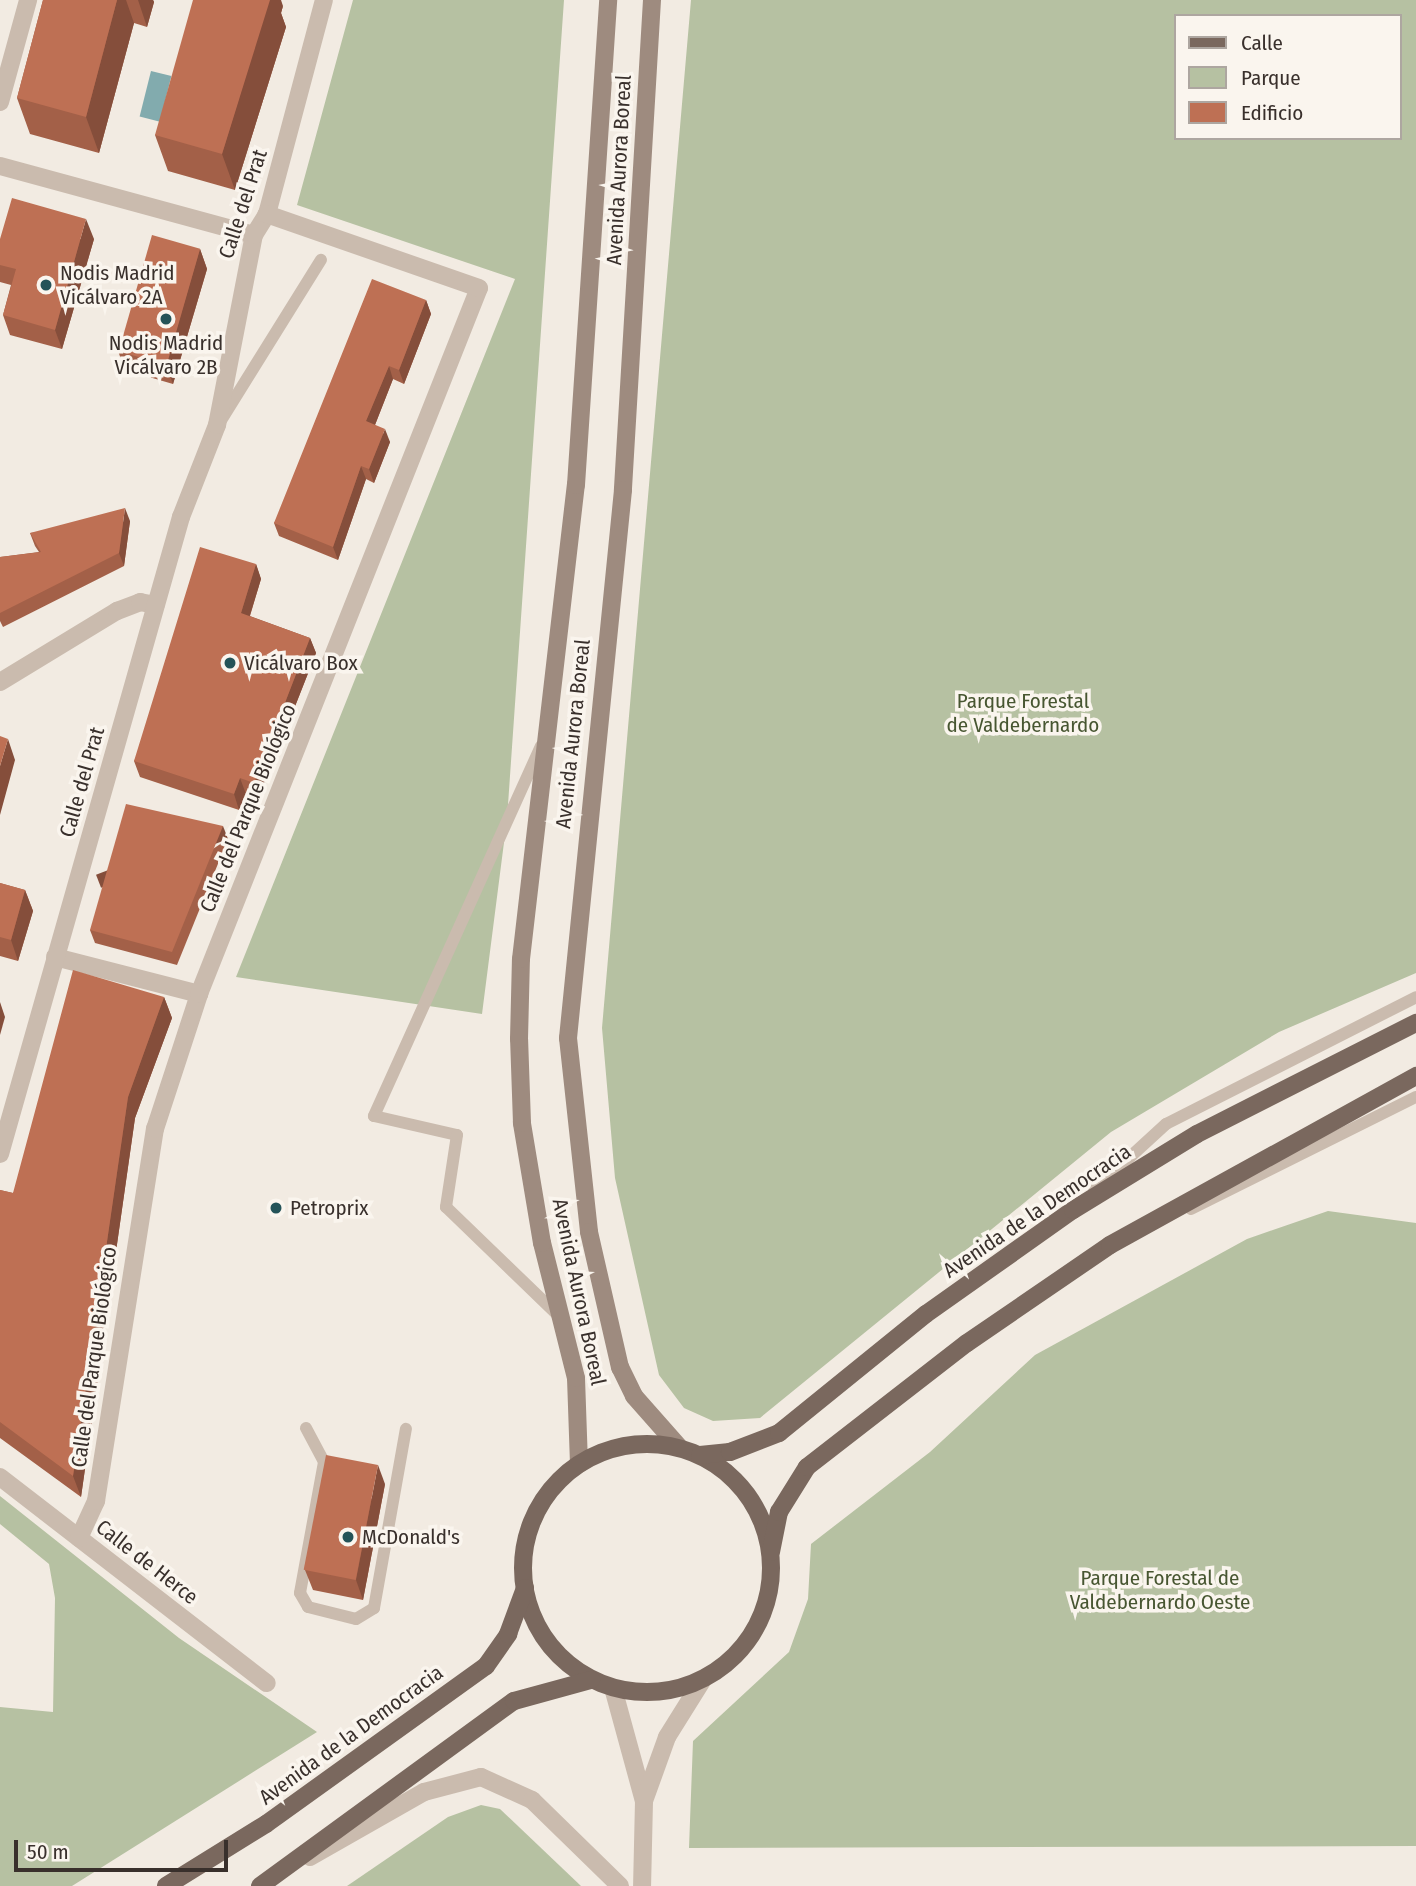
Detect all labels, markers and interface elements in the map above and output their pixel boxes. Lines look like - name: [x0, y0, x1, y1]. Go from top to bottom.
- legend: [1174, 14, 1402, 140]
- text: Calle: [1241, 30, 1283, 56]
- text: Parque: [1241, 65, 1301, 91]
- street label: Avenida Aurora Boreal: [601, 74, 637, 266]
- text: Edificio: [1241, 100, 1303, 126]
- street label: Calle del Prat: [214, 146, 272, 262]
- place label: Nodis Madrid Vicálvaro 2A: [60, 260, 175, 310]
- marker: Nodis Madrid Vicálvaro 2A: [38, 277, 54, 293]
- marker: Nodis Madrid Vicálvaro 2B: [158, 311, 174, 327]
- place label: Nodis Madrid Vicálvaro 2B: [109, 330, 223, 380]
- street label: Avenida Aurora Boreal: [551, 638, 595, 830]
- place label: Vicálvaro Box: [244, 650, 358, 676]
- marker: Vicálvaro Box: [222, 655, 238, 671]
- park label: Parque Forestal de Valdebernardo: [947, 688, 1099, 738]
- street label: Calle del Parque Biológico: [195, 700, 301, 916]
- street label: Calle del Prat: [54, 724, 110, 840]
- street label: Avenida de la Democracia: [938, 1139, 1136, 1283]
- place label: Petroprix: [290, 1195, 368, 1221]
- street label: Avenida Aurora Boreal: [547, 1196, 611, 1388]
- marker: Petroprix: [268, 1200, 284, 1216]
- street label: Calle del Parque Biológico: [66, 1245, 122, 1469]
- street label: Calle de Herce: [91, 1514, 203, 1610]
- place label: McDonald's: [362, 1524, 460, 1550]
- marker: McDonald's: [340, 1529, 356, 1545]
- park label: Parque Forestal de Valdebernardo Oeste: [1070, 1565, 1250, 1615]
- street label: Avenida de la Democracia: [254, 1660, 448, 1810]
- scale bar: [18, 1826, 231, 1870]
- text: 50 m: [27, 1839, 69, 1865]

